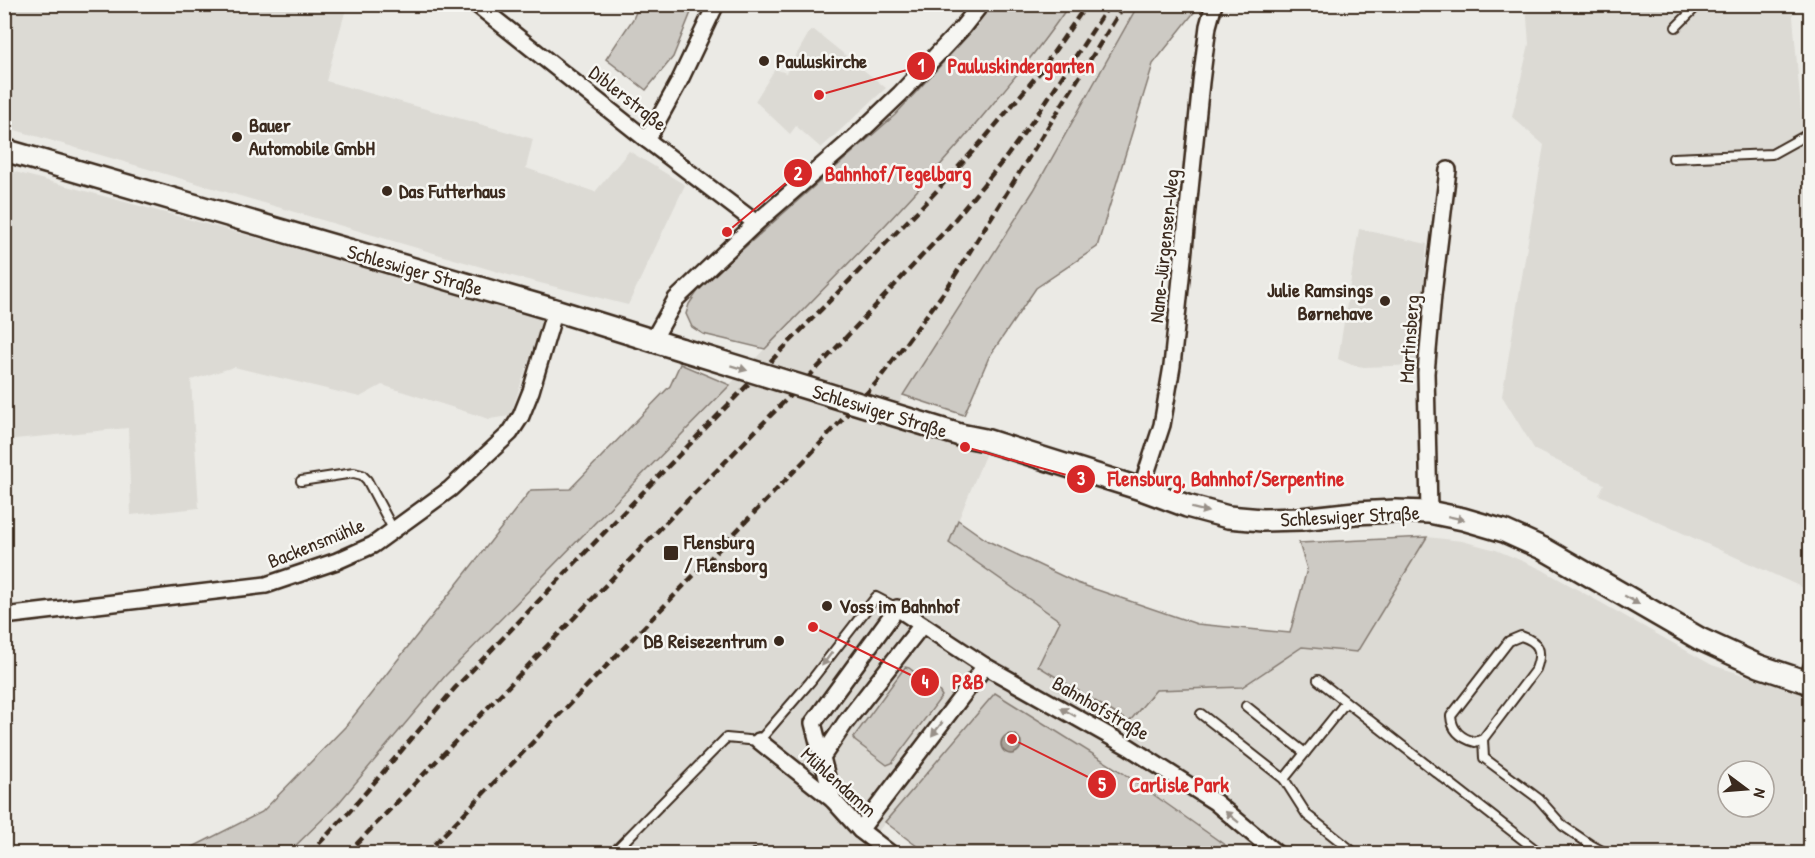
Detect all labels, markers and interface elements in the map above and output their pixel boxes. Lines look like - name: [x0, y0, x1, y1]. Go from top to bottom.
- callout: Pauluskindergarten: [906, 46, 1107, 85]
- place label: Pauluskirche: [776, 47, 867, 74]
- text: Pauluskindergarten: [947, 51, 1095, 81]
- text: 1: [918, 53, 925, 78]
- marker: Pauluskirche: [757, 54, 771, 68]
- street label: Diblerstraße: [584, 59, 673, 137]
- place label: Bauer Automobile GmbH: [249, 111, 375, 161]
- marker: Bauer Automobile GmbH: [230, 130, 244, 144]
- callout: Bahnhof/Tegelbarg: [783, 154, 983, 193]
- text: Bahnhof/Tegelbarg: [825, 159, 971, 189]
- text: 2: [794, 161, 803, 186]
- street label: Nane-Jürgensen-Weg: [1142, 168, 1185, 324]
- place label: Das Futterhaus: [399, 177, 506, 204]
- marker: Das Futterhaus: [380, 184, 394, 198]
- street label: Schleswiger Straße: [344, 237, 486, 302]
- place label: Julie Ramsings Børnehave: [1267, 276, 1373, 326]
- marker: Julie Ramsings Børnehave: [1378, 294, 1392, 308]
- street label: Martinsberg: [1392, 294, 1425, 384]
- one-way arrow: [730, 364, 748, 373]
- street label: Schleswiger Straße: [810, 377, 951, 444]
- callout: Flensburg, Bahnhof/Serpentine: [1066, 459, 1356, 498]
- text: Flensburg, Bahnhof/Serpentine: [1107, 464, 1345, 494]
- text: 3: [1077, 466, 1085, 491]
- street label: Schleswiger Straße: [1280, 498, 1420, 533]
- one-way arrow: [1191, 505, 1209, 515]
- street label: Backensmühle: [263, 511, 368, 574]
- one-way arrow: [1447, 514, 1466, 523]
- place label: Flensburg / Flensborg: [683, 528, 768, 579]
- marker: Flensburg / Flensborg: [662, 544, 680, 562]
- place label: Voss im Bahnhof: [839, 592, 961, 619]
- one-way arrow: [1624, 595, 1641, 605]
- marker: Voss im Bahnhof: [820, 599, 834, 613]
- place label: DB Reisezentrum: [644, 627, 767, 654]
- marker: DB Reisezentrum: [772, 634, 786, 648]
- one-way arrow: [822, 652, 834, 667]
- callout: P&B: [910, 662, 996, 701]
- text: P&B: [952, 667, 984, 696]
- text: 4: [922, 669, 929, 694]
- street label: Bahnhofstraße: [1048, 669, 1155, 746]
- one-way arrow: [1059, 707, 1076, 717]
- one-way arrow: [931, 721, 943, 737]
- street label: Mühlendamm: [796, 740, 883, 823]
- north arrow: [1716, 759, 1776, 819]
- callout: Carlisle Park: [1087, 765, 1241, 804]
- text: Carlisle Park: [1129, 770, 1229, 799]
- text: 5: [1098, 772, 1106, 797]
- text: N: [1749, 786, 1772, 801]
- one-way arrow: [1224, 810, 1240, 823]

